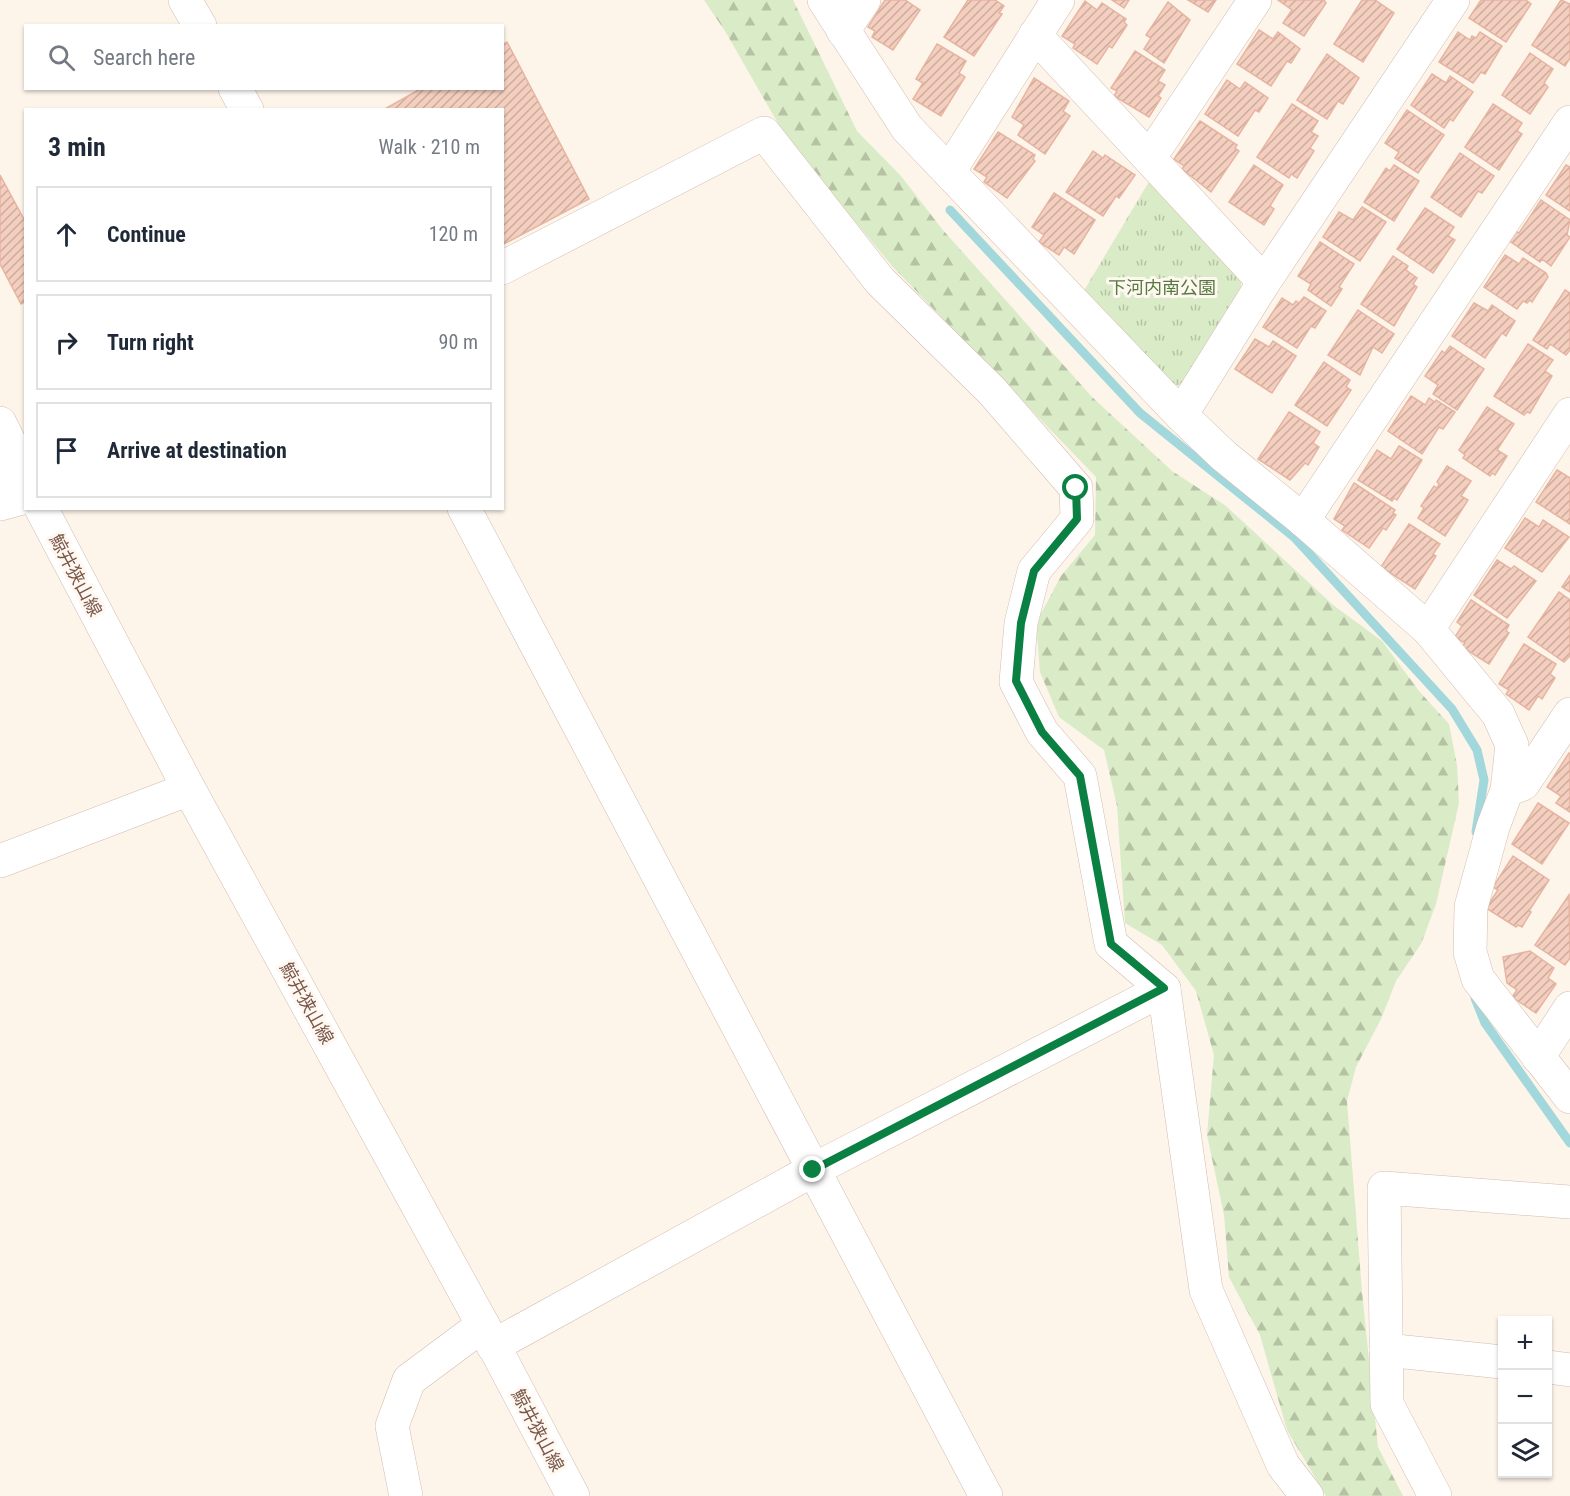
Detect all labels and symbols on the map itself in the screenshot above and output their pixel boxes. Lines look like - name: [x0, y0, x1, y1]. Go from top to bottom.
- park label: 下河内南公園: [1108, 277, 1216, 298]
- route start: [1062, 474, 1088, 500]
- street label: 鯨井狭山線: [46, 530, 106, 620]
- street label: 鯨井狭山線: [276, 959, 338, 1047]
- route end: [799, 1156, 825, 1182]
- street label: 鯨井狭山線: [508, 1385, 568, 1475]

